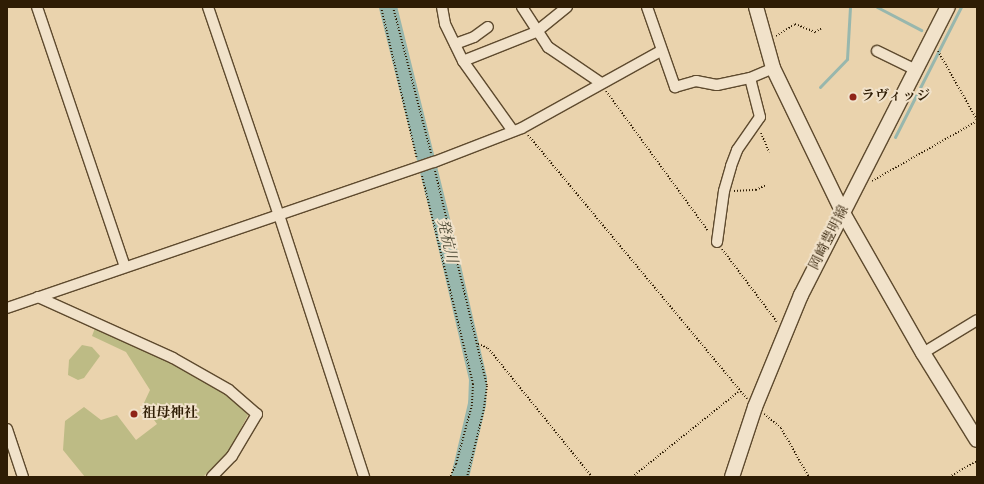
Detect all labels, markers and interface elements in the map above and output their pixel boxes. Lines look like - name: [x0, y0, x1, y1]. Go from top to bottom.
- place label: ラヴィッジ: [861, 89, 931, 105]
- marker: ラヴィッジ: [848, 92, 858, 102]
- street label: 岡崎豊明線: [807, 203, 853, 273]
- water label: 発杭川: [432, 217, 460, 265]
- place label: 祖母神社: [142, 406, 198, 422]
- marker: 祖母神社: [129, 409, 139, 419]

